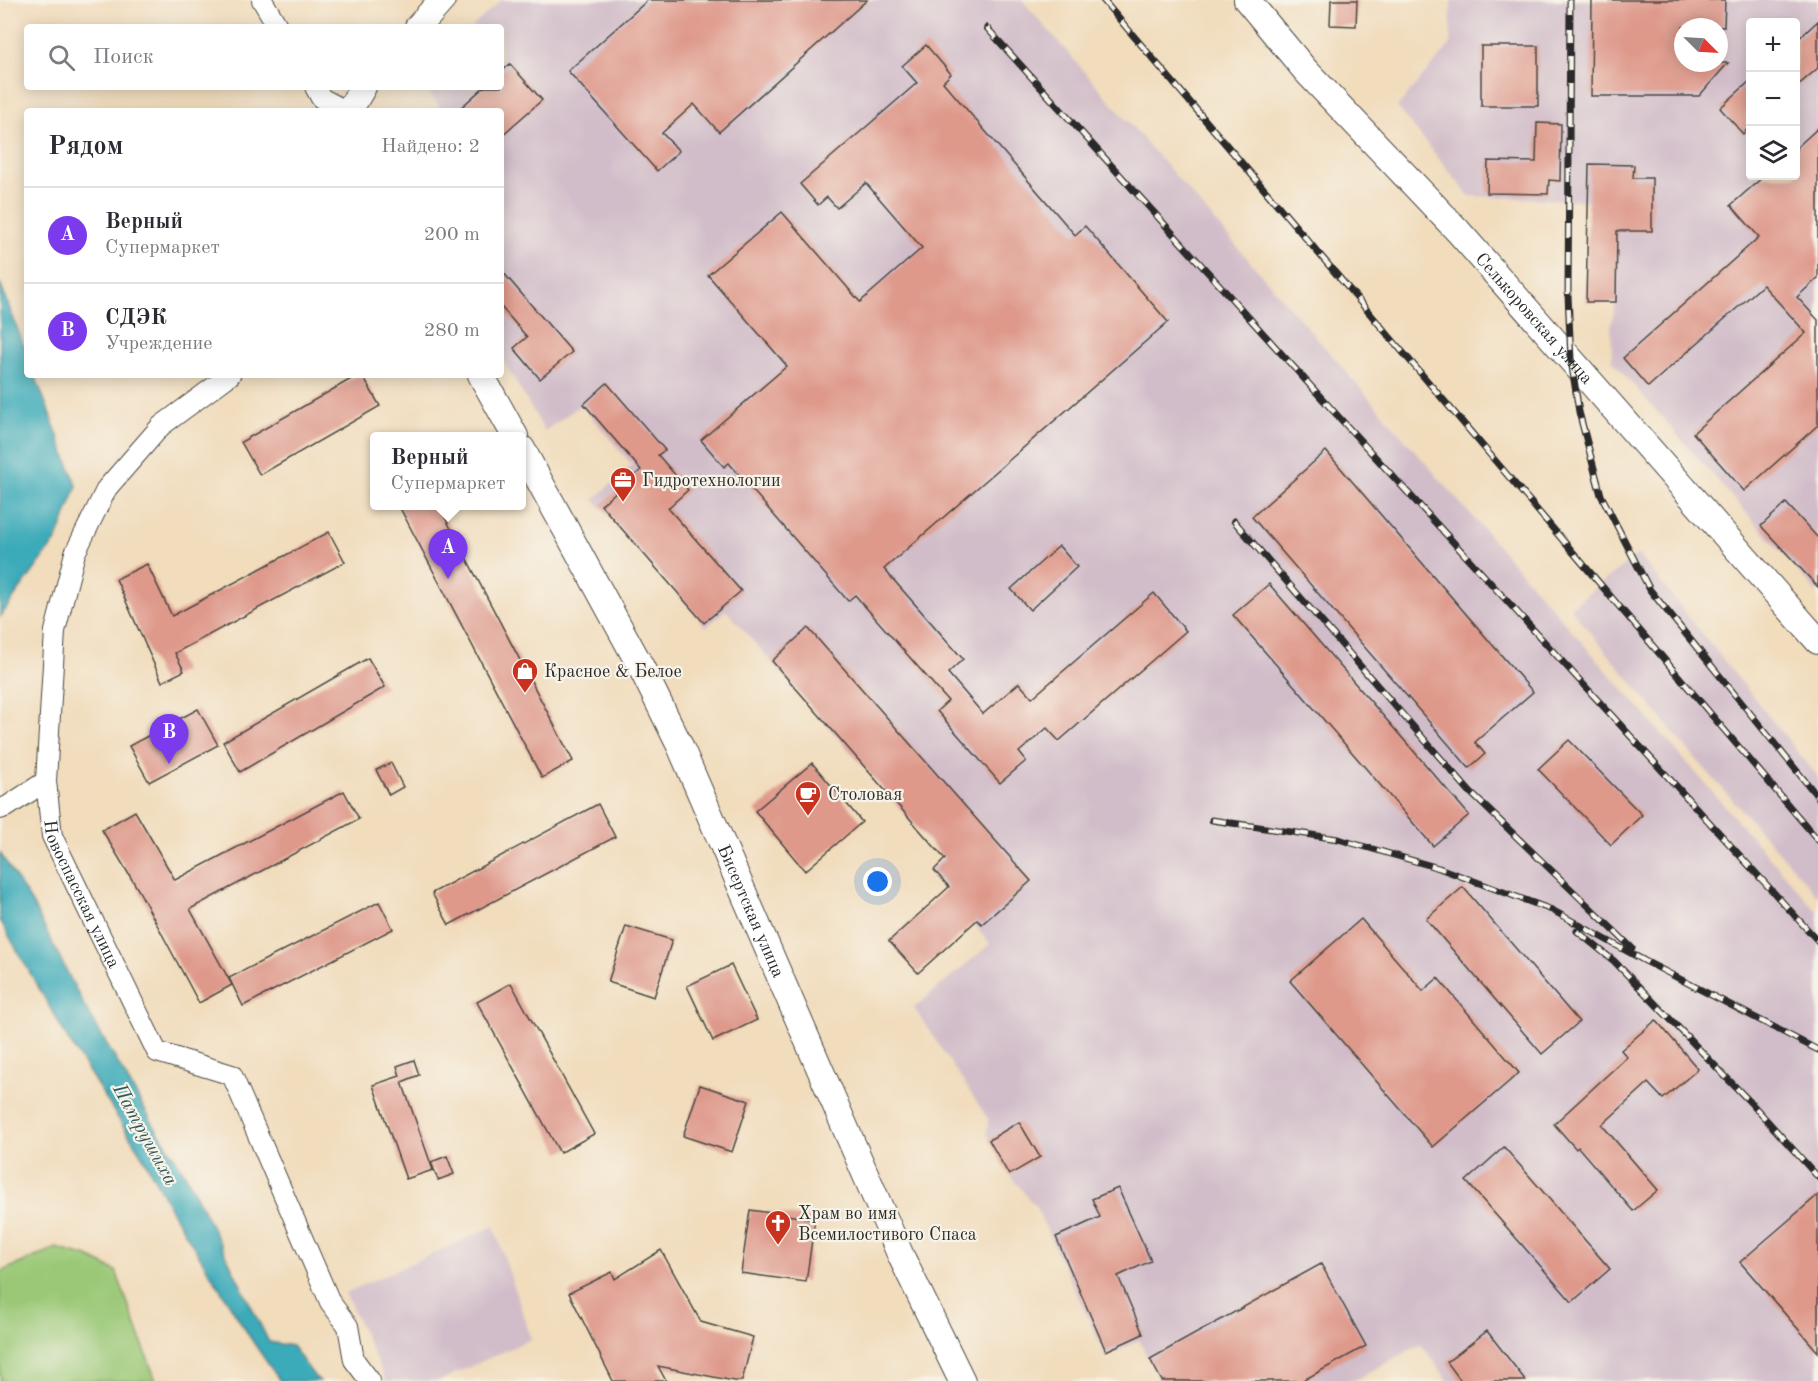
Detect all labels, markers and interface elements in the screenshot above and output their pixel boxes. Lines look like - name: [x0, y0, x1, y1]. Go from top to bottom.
- north arrow: [1674, 18, 1728, 72]
- map controls: [1746, 18, 1800, 180]
- button: +: [1746, 18, 1800, 72]
- search box: [24, 24, 504, 90]
- icon: search: [45, 41, 78, 74]
- text: Поиск: [93, 46, 154, 68]
- button: −: [1746, 72, 1800, 126]
- button: layers: [1746, 126, 1800, 180]
- text: Рядом: [48, 134, 123, 160]
- text: Найдено: 2: [381, 137, 480, 157]
- text: Верный: [105, 211, 183, 233]
- text: A: [60, 225, 75, 245]
- text: 200 m: [424, 225, 480, 245]
- text: Супермаркет: [105, 238, 220, 258]
- street label: Селькоровская улица: [1472, 250, 1596, 388]
- text: СДЭК: [105, 307, 167, 329]
- text: B: [60, 321, 75, 341]
- text: 280 m: [424, 321, 480, 341]
- text: Учреждение: [105, 334, 213, 354]
- popup: [370, 432, 526, 510]
- text: Верный: [391, 447, 469, 469]
- office icon: Гидротехнологии: [608, 465, 638, 503]
- place label: Гидротехнологии: [642, 472, 781, 490]
- text: Супермаркет: [391, 474, 505, 494]
- pin: A: [428, 530, 468, 579]
- shop icon: Красное & Белое: [510, 656, 540, 694]
- place label: Красное & Белое: [544, 663, 682, 681]
- pin: B: [150, 714, 188, 764]
- cafe icon: Столовая: [793, 779, 823, 817]
- place label: Столовая: [828, 786, 902, 804]
- street label: Новоспасская улица: [40, 819, 123, 971]
- street label: Бисертская улица: [714, 842, 787, 980]
- your location: [863, 867, 892, 896]
- water label: Патрушиха: [108, 1080, 181, 1190]
- place label: Храм во имя Всемилостивого Спаса: [798, 1205, 977, 1244]
- church icon: Храм во имя Всемилостивого Спаса: [763, 1208, 793, 1246]

